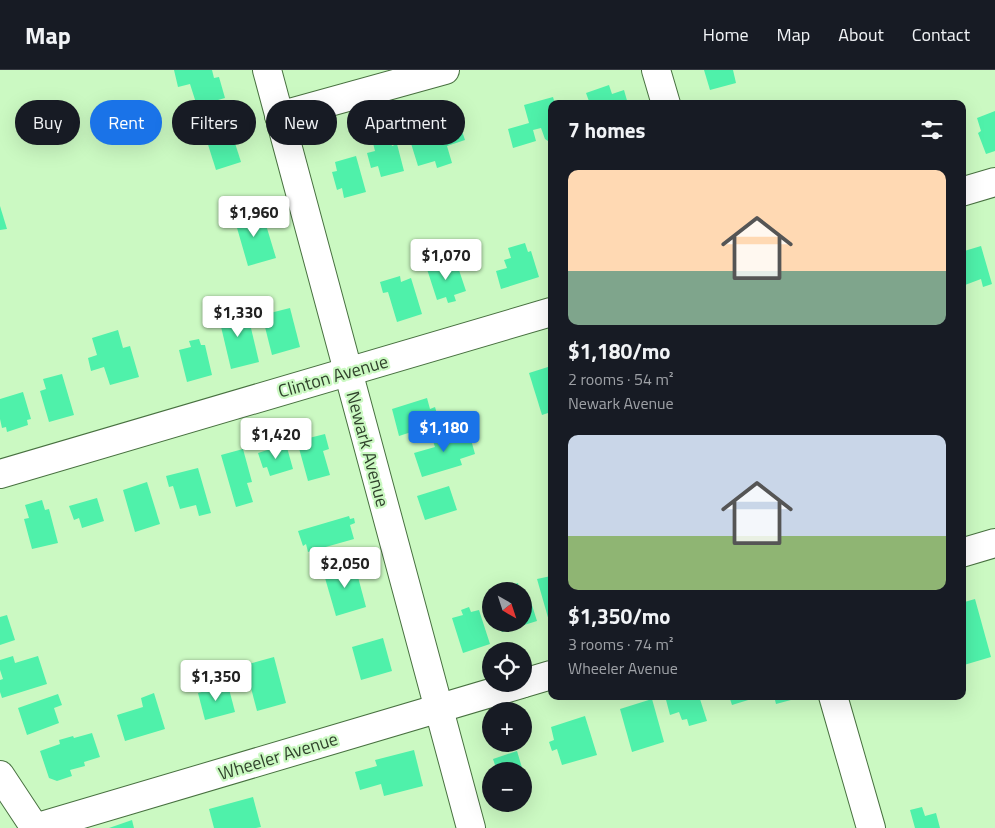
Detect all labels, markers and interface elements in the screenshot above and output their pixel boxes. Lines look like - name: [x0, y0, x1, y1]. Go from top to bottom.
- text: Map: [25, 17, 71, 53]
- text: Home: [703, 21, 749, 48]
- text: Map: [777, 21, 810, 48]
- text: About: [838, 21, 884, 48]
- text: Contact: [912, 21, 970, 48]
- chip: Buy: [15, 100, 80, 145]
- chip: Rent: [90, 100, 162, 145]
- chip: Filters: [172, 100, 256, 145]
- chip: New: [266, 100, 337, 145]
- chip: Apartment: [347, 100, 465, 145]
- text: 7 homes: [568, 114, 645, 146]
- icon: filters: [918, 116, 946, 144]
- pin: $1,960: [213, 196, 295, 238]
- text: $1,960: [229, 200, 279, 224]
- icon: home: [712, 203, 802, 293]
- pin: $1,070: [405, 238, 487, 281]
- text: $1,070: [421, 243, 471, 267]
- pin: $1,330: [197, 296, 279, 338]
- text: $1,330: [213, 300, 263, 324]
- text: $1,180/mo: [568, 335, 670, 367]
- street label: Clinton Avenue: [275, 347, 391, 405]
- text: 2 rooms · 54 m²: [568, 367, 673, 391]
- street label: Newark Avenue: [340, 388, 396, 510]
- text: Newark Avenue: [568, 391, 674, 415]
- pin: $1,180: [403, 410, 485, 453]
- text: $1,180: [419, 415, 469, 439]
- pin: $1,420: [235, 418, 317, 460]
- text: $1,420: [251, 422, 301, 446]
- icon: home: [712, 468, 802, 558]
- pin: $2,050: [304, 546, 386, 589]
- text: $2,050: [320, 551, 370, 575]
- north arrow: [482, 582, 532, 632]
- map controls: [482, 582, 532, 812]
- text: $1,350/mo: [568, 600, 670, 632]
- text: 3 rooms · 74 m²: [568, 632, 673, 656]
- button: locate: [482, 642, 532, 692]
- text: Wheeler Avenue: [568, 656, 678, 680]
- pin: $1,350: [175, 660, 257, 702]
- text: $1,350: [191, 664, 241, 688]
- button: +: [482, 702, 532, 752]
- street label: Wheeler Avenue: [215, 725, 341, 787]
- button: −: [482, 762, 532, 812]

